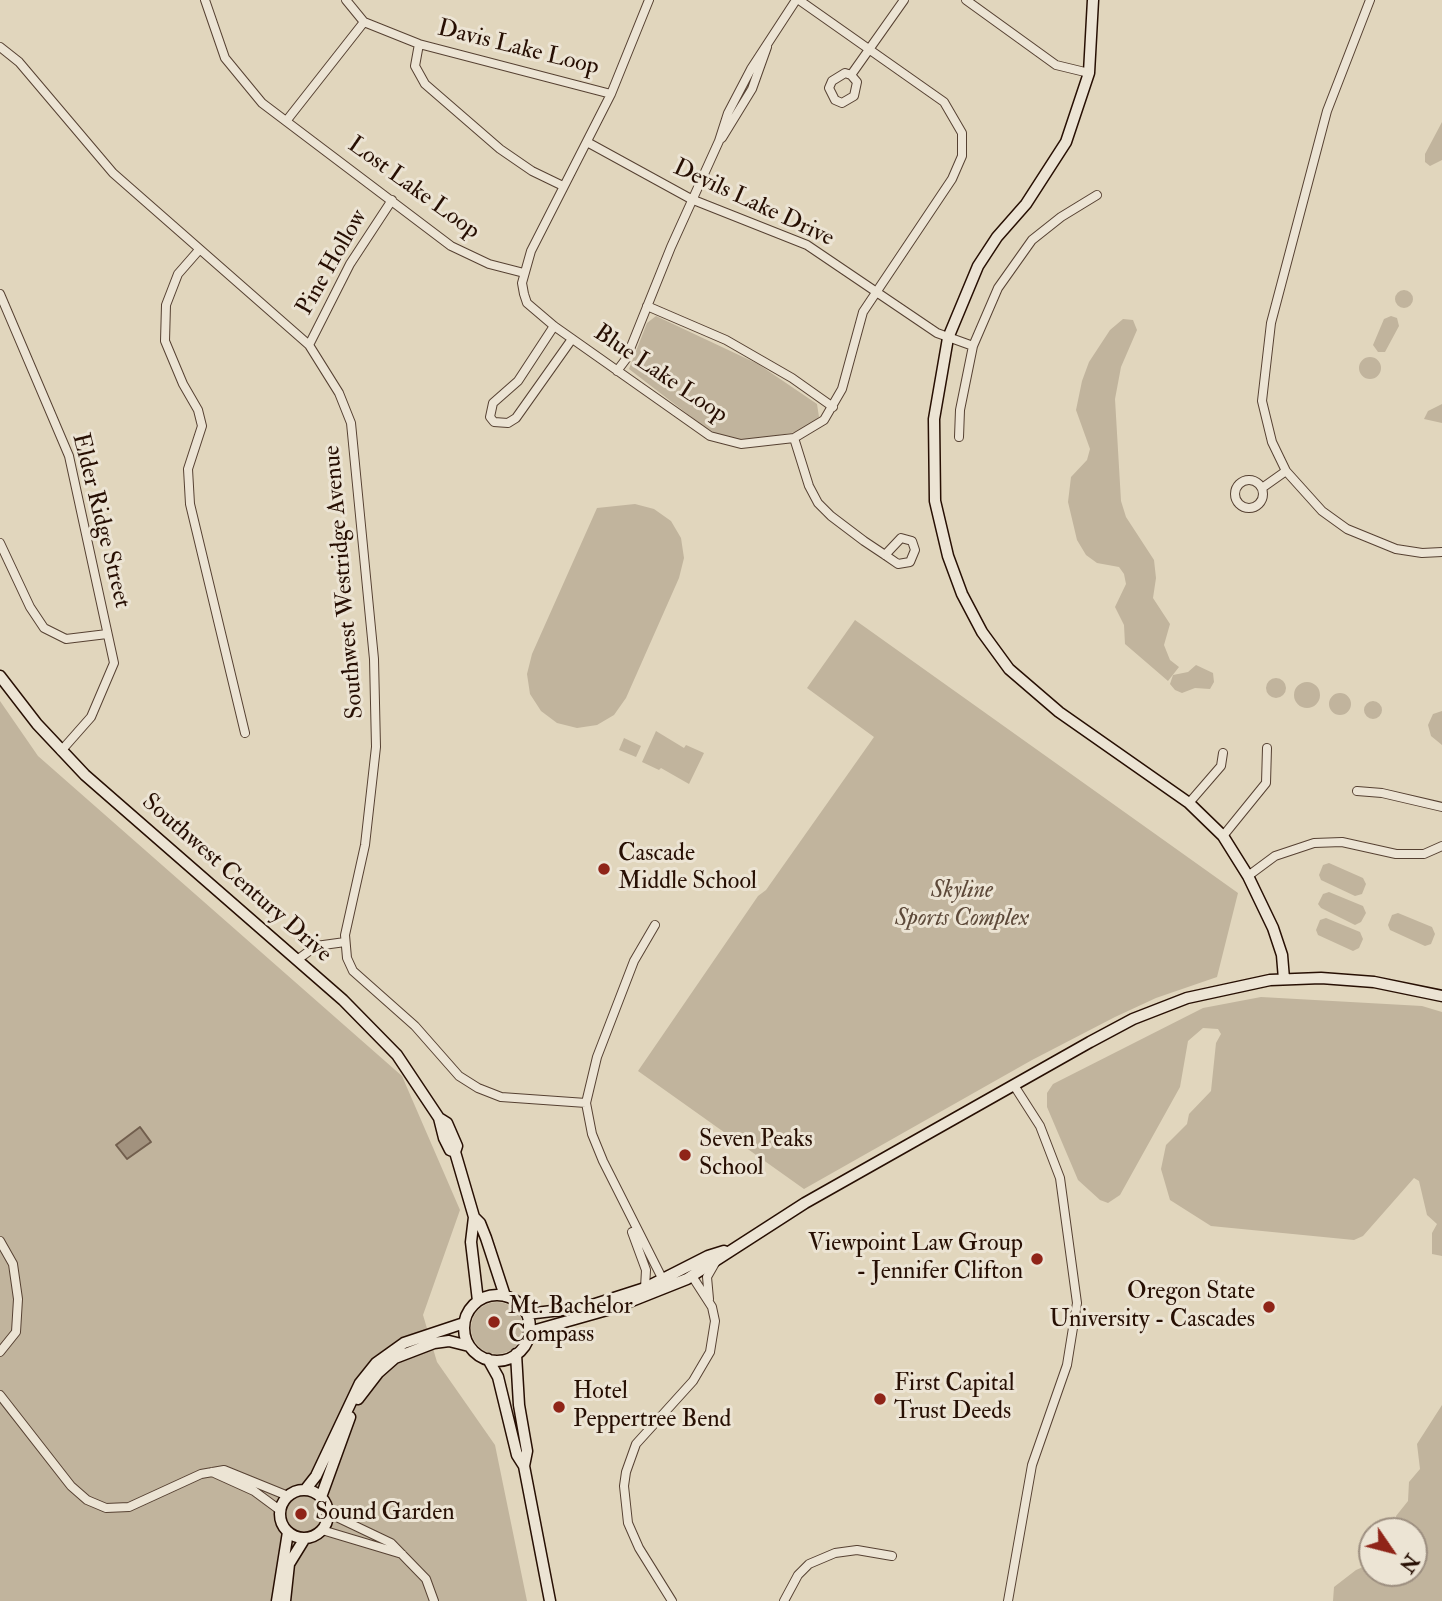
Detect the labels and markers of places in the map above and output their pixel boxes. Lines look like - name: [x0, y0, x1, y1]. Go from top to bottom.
- place label: Cascade Middle School: [618, 841, 757, 897]
- marker: Cascade Middle School: [596, 861, 612, 877]
- place label: Seven Peaks School: [699, 1127, 813, 1183]
- marker: Seven Peaks School: [677, 1147, 693, 1163]
- place label: Viewpoint Law Group - Jennifer Clifton: [808, 1231, 1023, 1287]
- marker: Viewpoint Law Group - Jennifer Clifton: [1029, 1251, 1045, 1267]
- place label: Oregon State University - Cascades: [1049, 1279, 1255, 1335]
- place label: Mt. Bachelor Compass: [508, 1294, 633, 1350]
- marker: Oregon State University - Cascades: [1261, 1299, 1277, 1315]
- marker: Mt. Bachelor Compass: [486, 1314, 502, 1330]
- place label: First Capital Trust Deeds: [894, 1371, 1015, 1427]
- place label: Hotel Peppertree Bend: [573, 1379, 731, 1435]
- marker: First Capital Trust Deeds: [872, 1391, 888, 1407]
- marker: Hotel Peppertree Bend: [551, 1399, 567, 1415]
- place label: Sound Garden: [315, 1500, 455, 1528]
- marker: Sound Garden: [293, 1506, 309, 1522]

